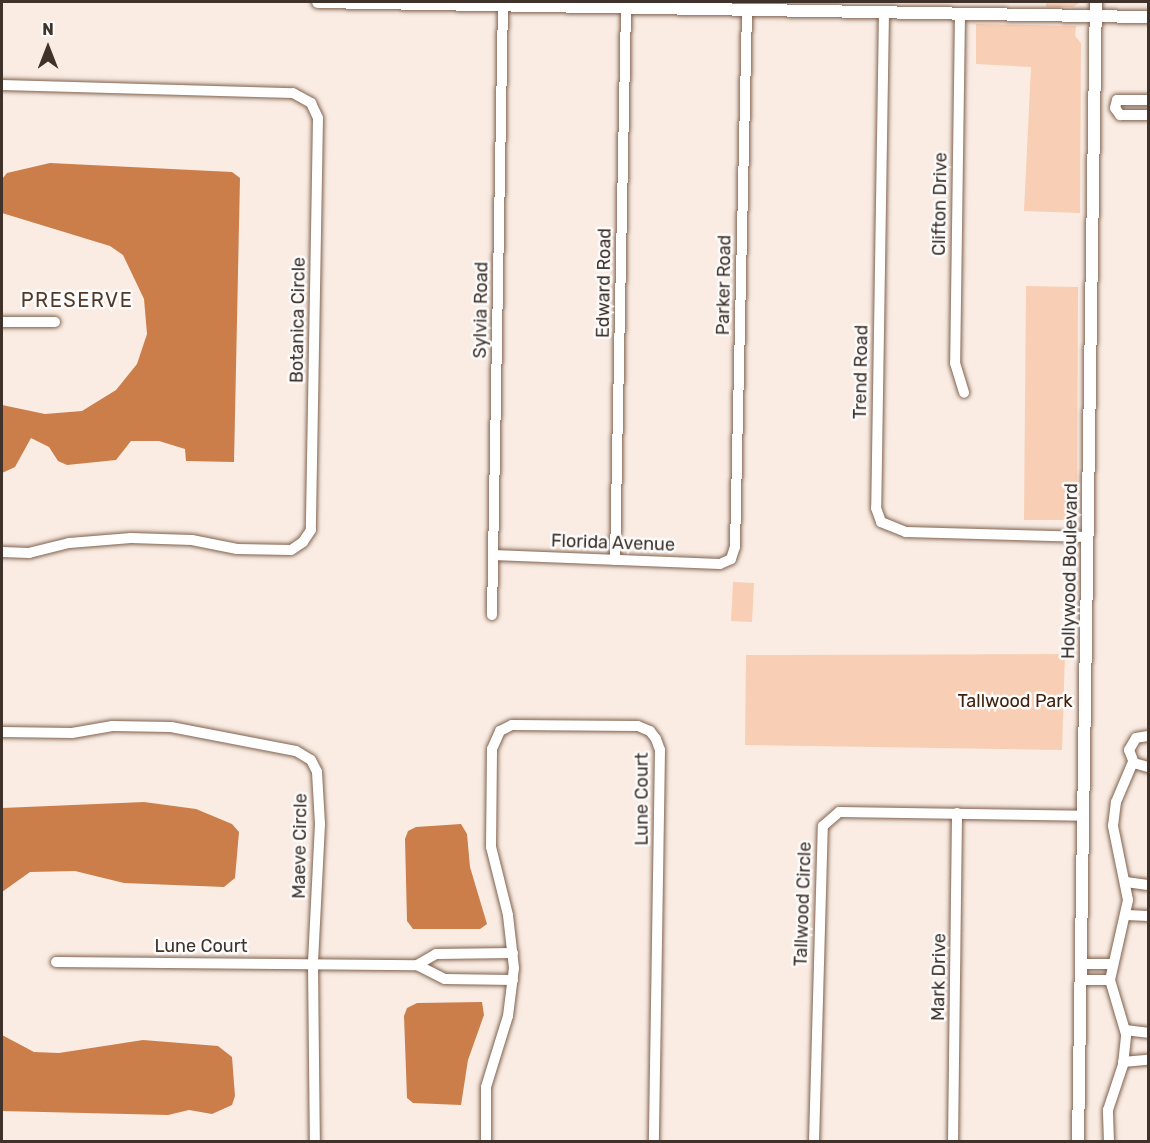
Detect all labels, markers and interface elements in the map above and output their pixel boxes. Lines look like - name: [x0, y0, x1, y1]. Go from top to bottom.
- north arrow: [18, 18, 78, 78]
- text: N: [42, 20, 54, 39]
- street label: Clifton Drive: [928, 152, 952, 256]
- street label: Edward Road: [592, 228, 616, 338]
- street label: Parker Road: [712, 234, 736, 336]
- street label: Botanica Circle: [286, 257, 310, 383]
- street label: Sylvia Road: [469, 261, 493, 359]
- district label: PRESERVE: [21, 288, 133, 312]
- street label: Trend Road: [849, 325, 873, 419]
- street label: Hollywood Boulevard: [1058, 483, 1082, 659]
- street label: Florida Avenue: [550, 530, 676, 556]
- park label: Tallwood Park: [958, 690, 1072, 712]
- street label: Lune Court: [631, 752, 653, 846]
- street label: Maeve Circle: [288, 793, 312, 899]
- street label: Tallwood Circle: [790, 841, 816, 967]
- street label: Mark Drive: [927, 933, 951, 1021]
- street label: Lune Court: [154, 935, 248, 957]

